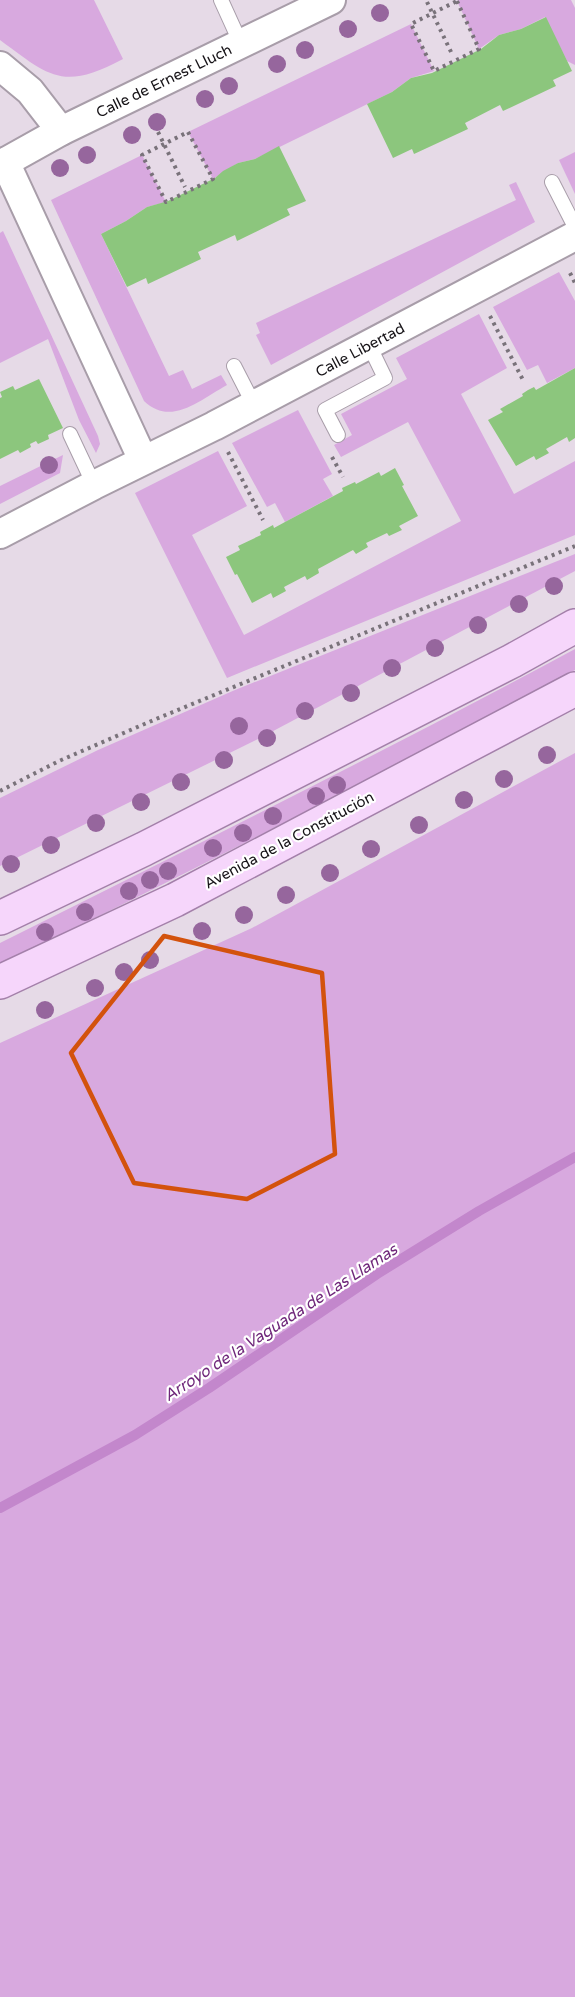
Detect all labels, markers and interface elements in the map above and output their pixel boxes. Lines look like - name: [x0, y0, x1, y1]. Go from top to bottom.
- street label: Calle de Ernest Lluch: [93, 40, 235, 122]
- street label: Calle Libertad: [312, 319, 408, 381]
- street label: Avenida de la Constitución: [201, 788, 377, 892]
- water label: Arroyo de la Vaguada de Las Llamas: [160, 1239, 402, 1406]

